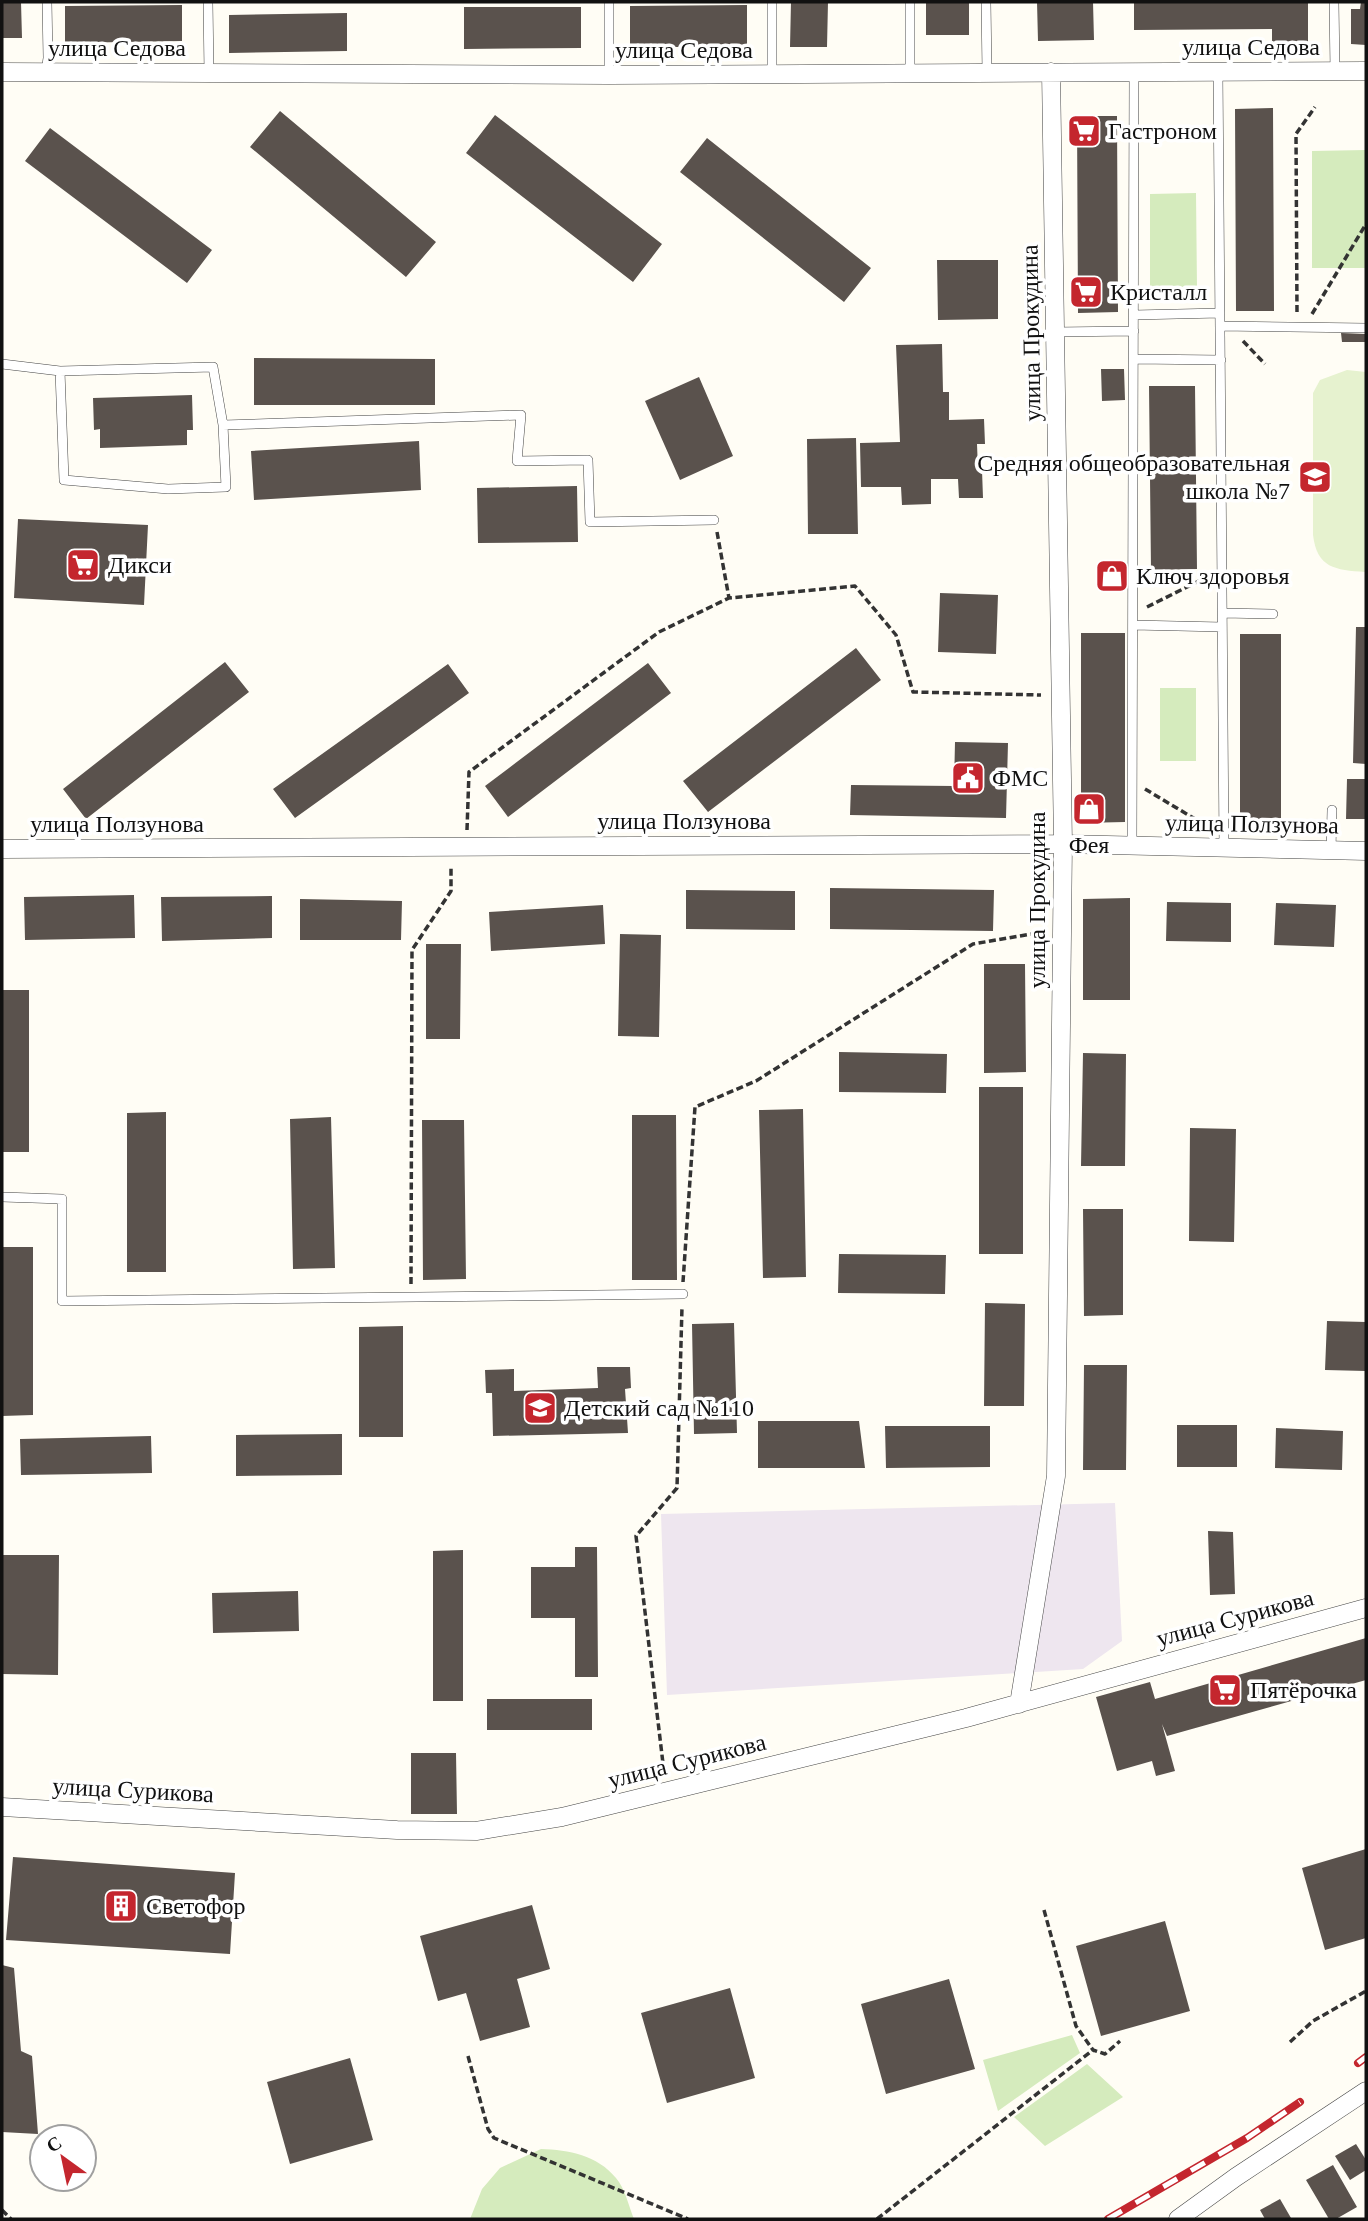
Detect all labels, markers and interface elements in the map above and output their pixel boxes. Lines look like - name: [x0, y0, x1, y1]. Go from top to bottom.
- street label: улица Седова: [1182, 34, 1320, 60]
- street label: улица Седова: [48, 35, 186, 61]
- street label: улица Седова: [615, 37, 753, 63]
- supermarket icon: Гастроном: [1065, 112, 1103, 150]
- place label: Гастроном: [1108, 118, 1217, 144]
- street label: улица Прокудина: [1016, 244, 1046, 422]
- supermarket icon: Кристалл: [1067, 273, 1105, 311]
- place label: Кристалл: [1110, 279, 1207, 305]
- place label: Средняя общеобразовательная школа №7: [977, 450, 1290, 504]
- school or university icon: Средняя общеобразовательная школа №7: [1296, 458, 1334, 496]
- supermarket icon: Дикси: [64, 546, 102, 584]
- place label: Дикси: [108, 552, 172, 578]
- shop icon: Ключ здоровья: [1093, 557, 1131, 595]
- place label: Ключ здоровья: [1136, 563, 1290, 589]
- public building icon: ФМС: [949, 759, 987, 797]
- place label: ФМС: [992, 765, 1048, 791]
- shop icon: Фея: [1070, 790, 1108, 828]
- street label: улица Ползунова: [597, 808, 771, 834]
- street label: улица Ползунова: [1165, 809, 1339, 839]
- street label: улица Ползунова: [30, 811, 204, 837]
- street label: улица Прокудина: [1024, 811, 1050, 988]
- place label: Фея: [1069, 832, 1109, 858]
- school or university icon: Детский сад №110: [521, 1389, 559, 1427]
- place label: Детский сад №110: [564, 1395, 754, 1421]
- street label: улица Сурикова: [1154, 1584, 1317, 1651]
- supermarket icon: Пятёрочка: [1206, 1671, 1244, 1709]
- place label: Пятёрочка: [1250, 1677, 1357, 1703]
- street label: улица Сурикова: [605, 1729, 769, 1793]
- street label: улица Сурикова: [52, 1773, 215, 1807]
- building icon: Светофор: [102, 1887, 140, 1925]
- place label: Светофор: [146, 1893, 246, 1919]
- north arrow: [28, 2123, 98, 2193]
- text: С: [43, 2132, 65, 2157]

